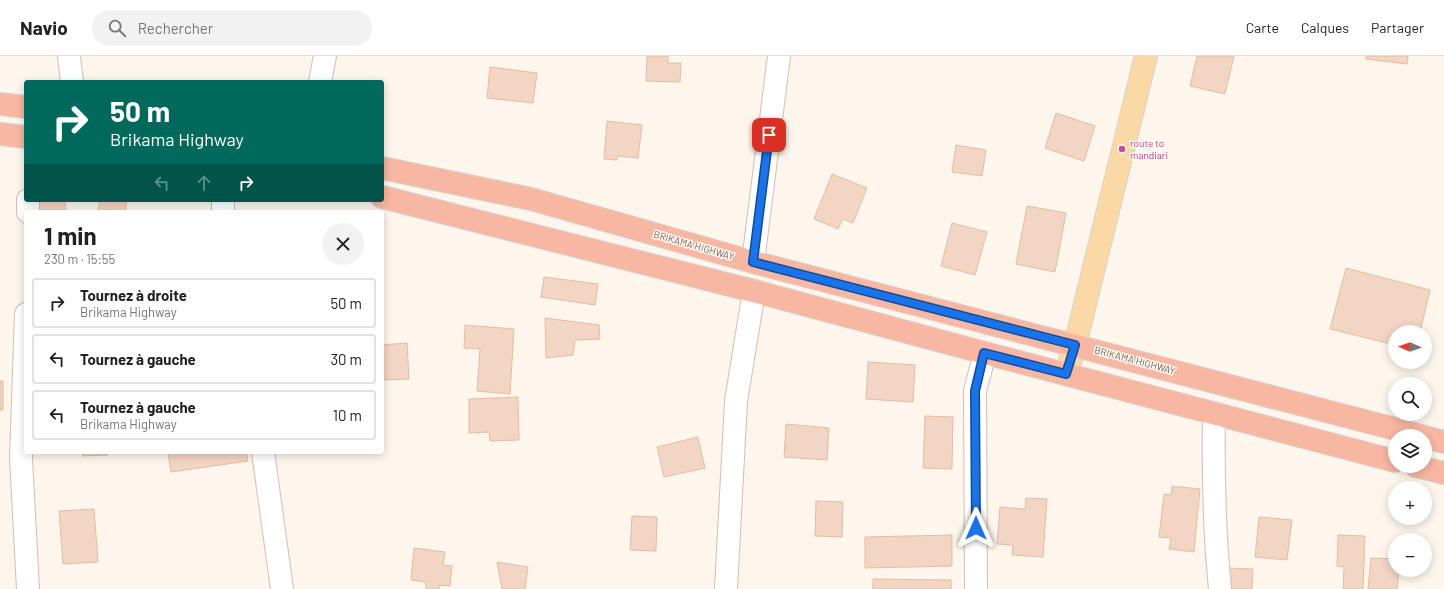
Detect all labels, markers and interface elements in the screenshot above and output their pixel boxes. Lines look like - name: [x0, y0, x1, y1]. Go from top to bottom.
- search box: [92, 10, 372, 46]
- text: Navio: [20, 16, 68, 39]
- icon: search: [106, 17, 128, 39]
- text: Rechercher: [138, 19, 213, 37]
- text: Carte: [1246, 19, 1279, 36]
- text: Calques: [1301, 19, 1349, 36]
- text: Partager: [1371, 19, 1424, 36]
- text: 50 m: [110, 94, 170, 128]
- icon: right: [44, 96, 96, 148]
- pin: [752, 118, 786, 152]
- icon: arrive: [758, 124, 780, 146]
- text: Brikama Highway: [110, 128, 244, 150]
- place label: route to mandiari: [1130, 137, 1168, 161]
- marker: route to mandiari: [1117, 144, 1127, 154]
- icon: left: [151, 172, 173, 194]
- icon: ahead: [193, 172, 215, 194]
- icon: right: [235, 172, 257, 194]
- text: 1 min: [44, 221, 97, 250]
- button: close: [322, 223, 364, 265]
- street label: BRIKAMA HIGHWAY: [652, 228, 736, 262]
- text: 230 m · 15:55: [44, 251, 115, 267]
- text: Tournez à droite: [80, 286, 187, 304]
- icon: right: [46, 292, 68, 314]
- text: 50 m: [330, 294, 362, 312]
- text: Brikama Highway: [80, 304, 177, 320]
- north arrow: [1388, 325, 1432, 369]
- map controls: [1388, 325, 1432, 577]
- street label: BRIKAMA HIGHWAY: [1093, 343, 1177, 377]
- icon: left: [46, 348, 68, 370]
- text: Tournez à gauche: [80, 350, 196, 368]
- text: 30 m: [330, 350, 362, 368]
- button: search: [1388, 377, 1432, 421]
- text: Tournez à gauche: [80, 398, 196, 416]
- icon: left: [46, 404, 68, 426]
- text: 10 m: [333, 406, 362, 424]
- text: Brikama Highway: [80, 416, 177, 432]
- button: layers: [1388, 429, 1432, 473]
- button: +: [1388, 481, 1432, 525]
- position arrow: [955, 507, 997, 549]
- button: −: [1388, 533, 1432, 577]

